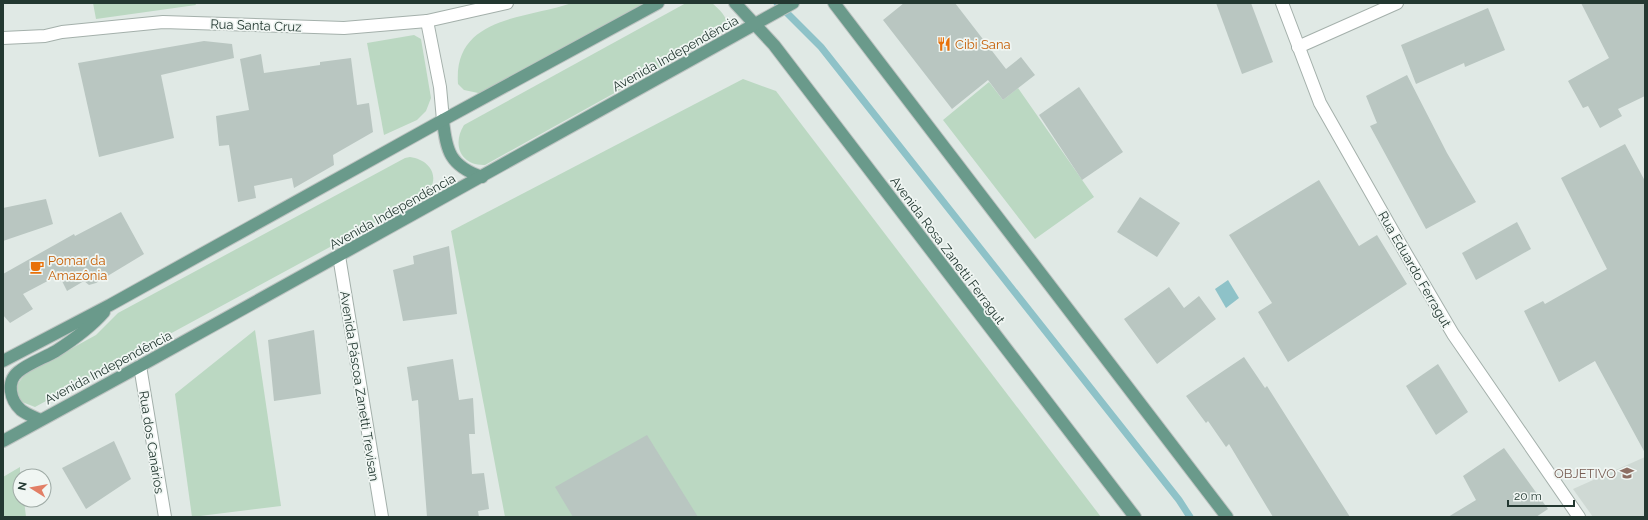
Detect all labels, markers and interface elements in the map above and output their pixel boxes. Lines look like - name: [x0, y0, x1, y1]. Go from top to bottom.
- street label: Avenida Independência: [610, 13, 741, 94]
- street label: Rua Santa Cruz: [210, 16, 302, 35]
- restaurant icon: Cibi Sana: [936, 36, 952, 52]
- place label: Cibi Sana: [955, 37, 1011, 52]
- street label: Avenida Independência: [327, 171, 458, 252]
- street label: Avenida Rosa Zanetti Ferragut: [887, 174, 1008, 327]
- street label: Rua Eduardo Ferragut: [1375, 208, 1454, 331]
- place label: Pomar da Amazônia: [48, 253, 107, 283]
- cafe icon: Pomar da Amazônia: [29, 259, 45, 275]
- street label: Avenida Páscoa Zanetti Trevisan: [337, 290, 382, 482]
- street label: Avenida Independência: [42, 328, 174, 407]
- street label: Rua dos Canários: [136, 390, 167, 495]
- school or university icon: OBJETIVO: [1619, 465, 1635, 481]
- place label: OBJETIVO: [1554, 466, 1616, 481]
- north arrow: [12, 468, 52, 508]
- text: N: [15, 481, 30, 492]
- scale bar: [1508, 482, 1574, 508]
- text: 20 m: [1514, 489, 1542, 503]

